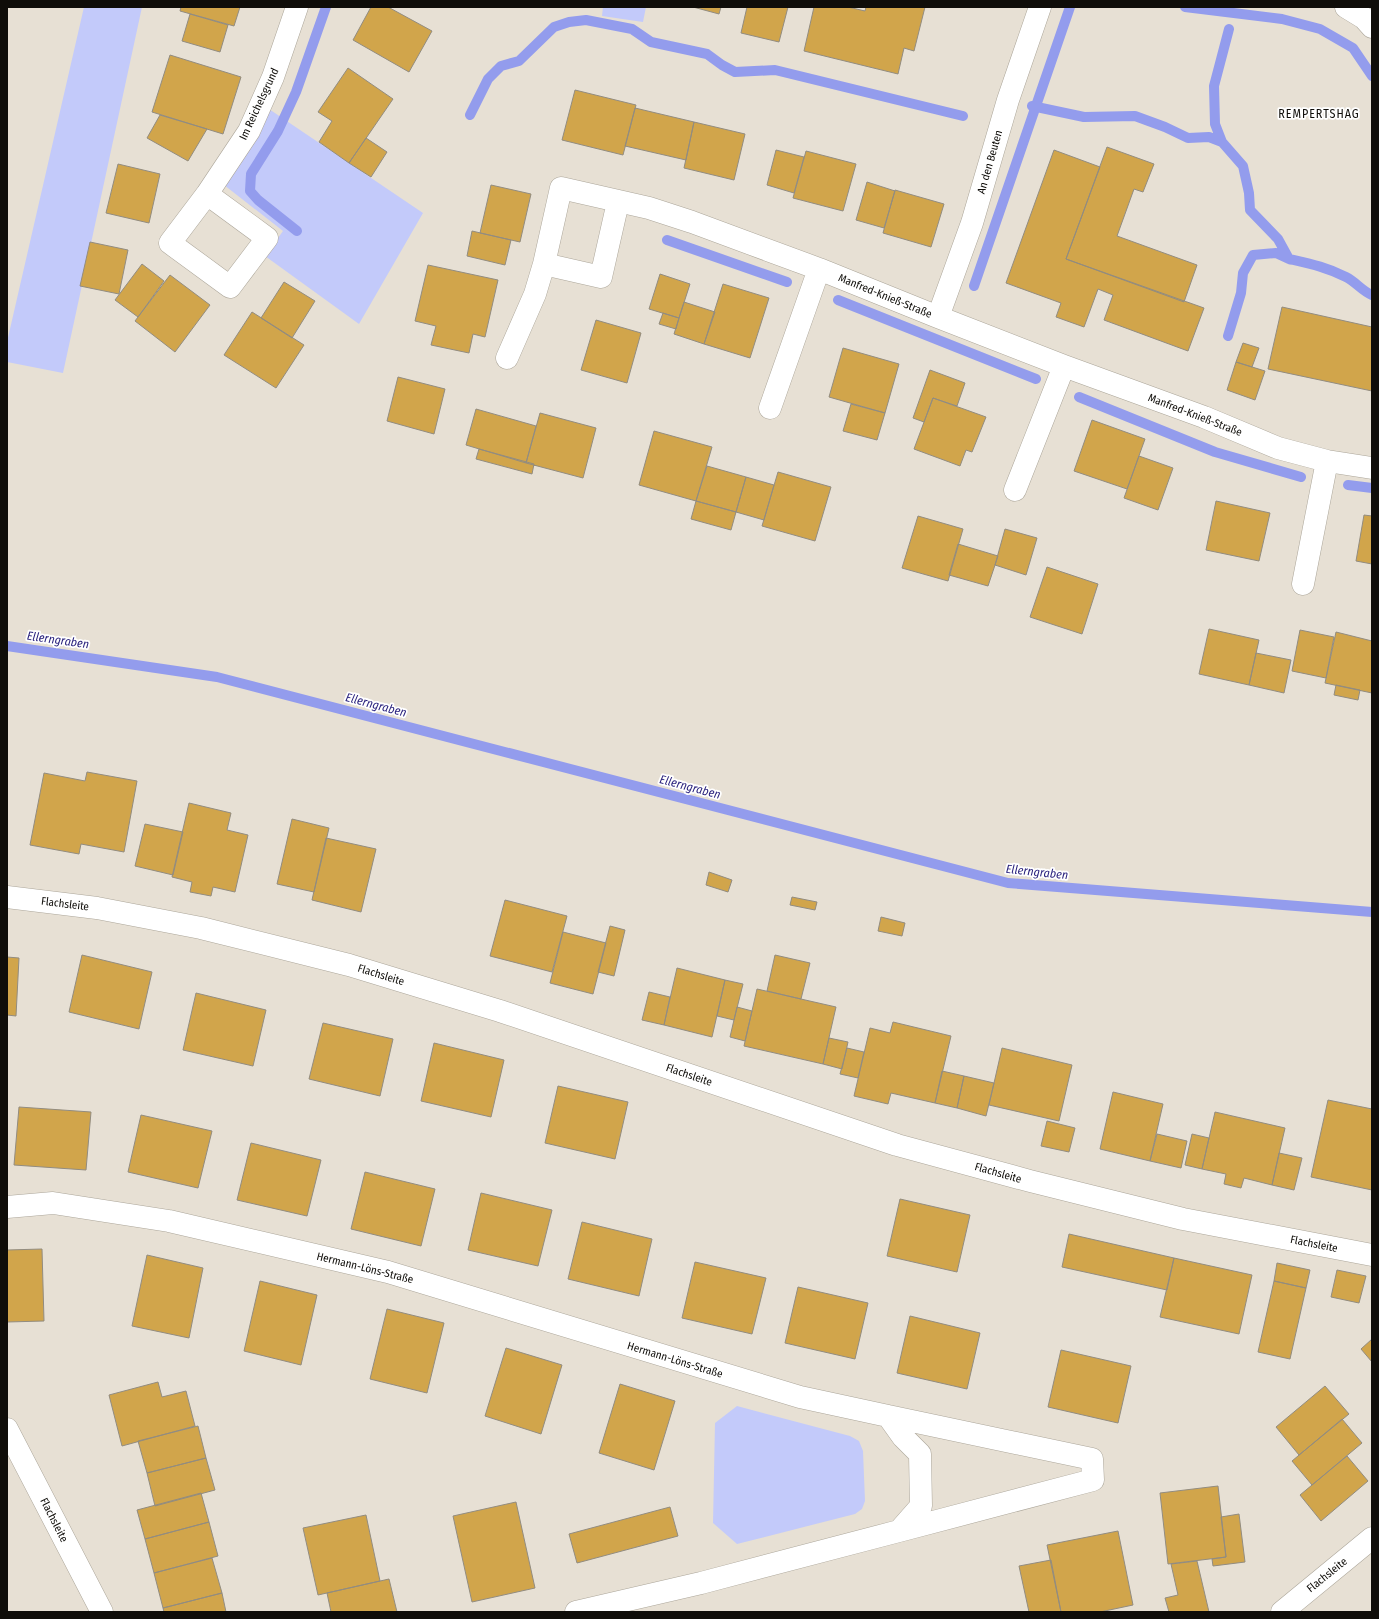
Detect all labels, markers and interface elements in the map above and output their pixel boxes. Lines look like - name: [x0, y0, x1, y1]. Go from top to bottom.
- street label: Im Reichelsgrund: [237, 66, 281, 142]
- district label: REMPERTSHAG: [1278, 107, 1360, 121]
- street label: An den Beuten: [975, 129, 1005, 195]
- street label: Manfred-Knieß-Straße: [836, 271, 934, 321]
- street label: Manfred-Knieß-Straße: [1146, 391, 1244, 439]
- water label: Ellerngraben: [26, 629, 90, 651]
- water label: Ellerngraben: [344, 690, 408, 720]
- water label: Ellerngraben: [658, 772, 722, 802]
- water label: Ellerngraben: [1005, 862, 1069, 882]
- street label: Flachsleite: [40, 895, 90, 913]
- street label: Flachsleite: [356, 962, 406, 988]
- street label: Flachsleite: [664, 1061, 714, 1089]
- street label: Flachsleite: [973, 1160, 1023, 1186]
- street label: Flachsleite: [1289, 1233, 1339, 1255]
- street label: Hermann-Löns-Straße: [315, 1250, 415, 1286]
- street label: Hermann-Löns-Straße: [626, 1339, 724, 1381]
- street label: Flachsleite: [37, 1496, 71, 1544]
- street label: Flachsleite: [1304, 1555, 1350, 1595]

